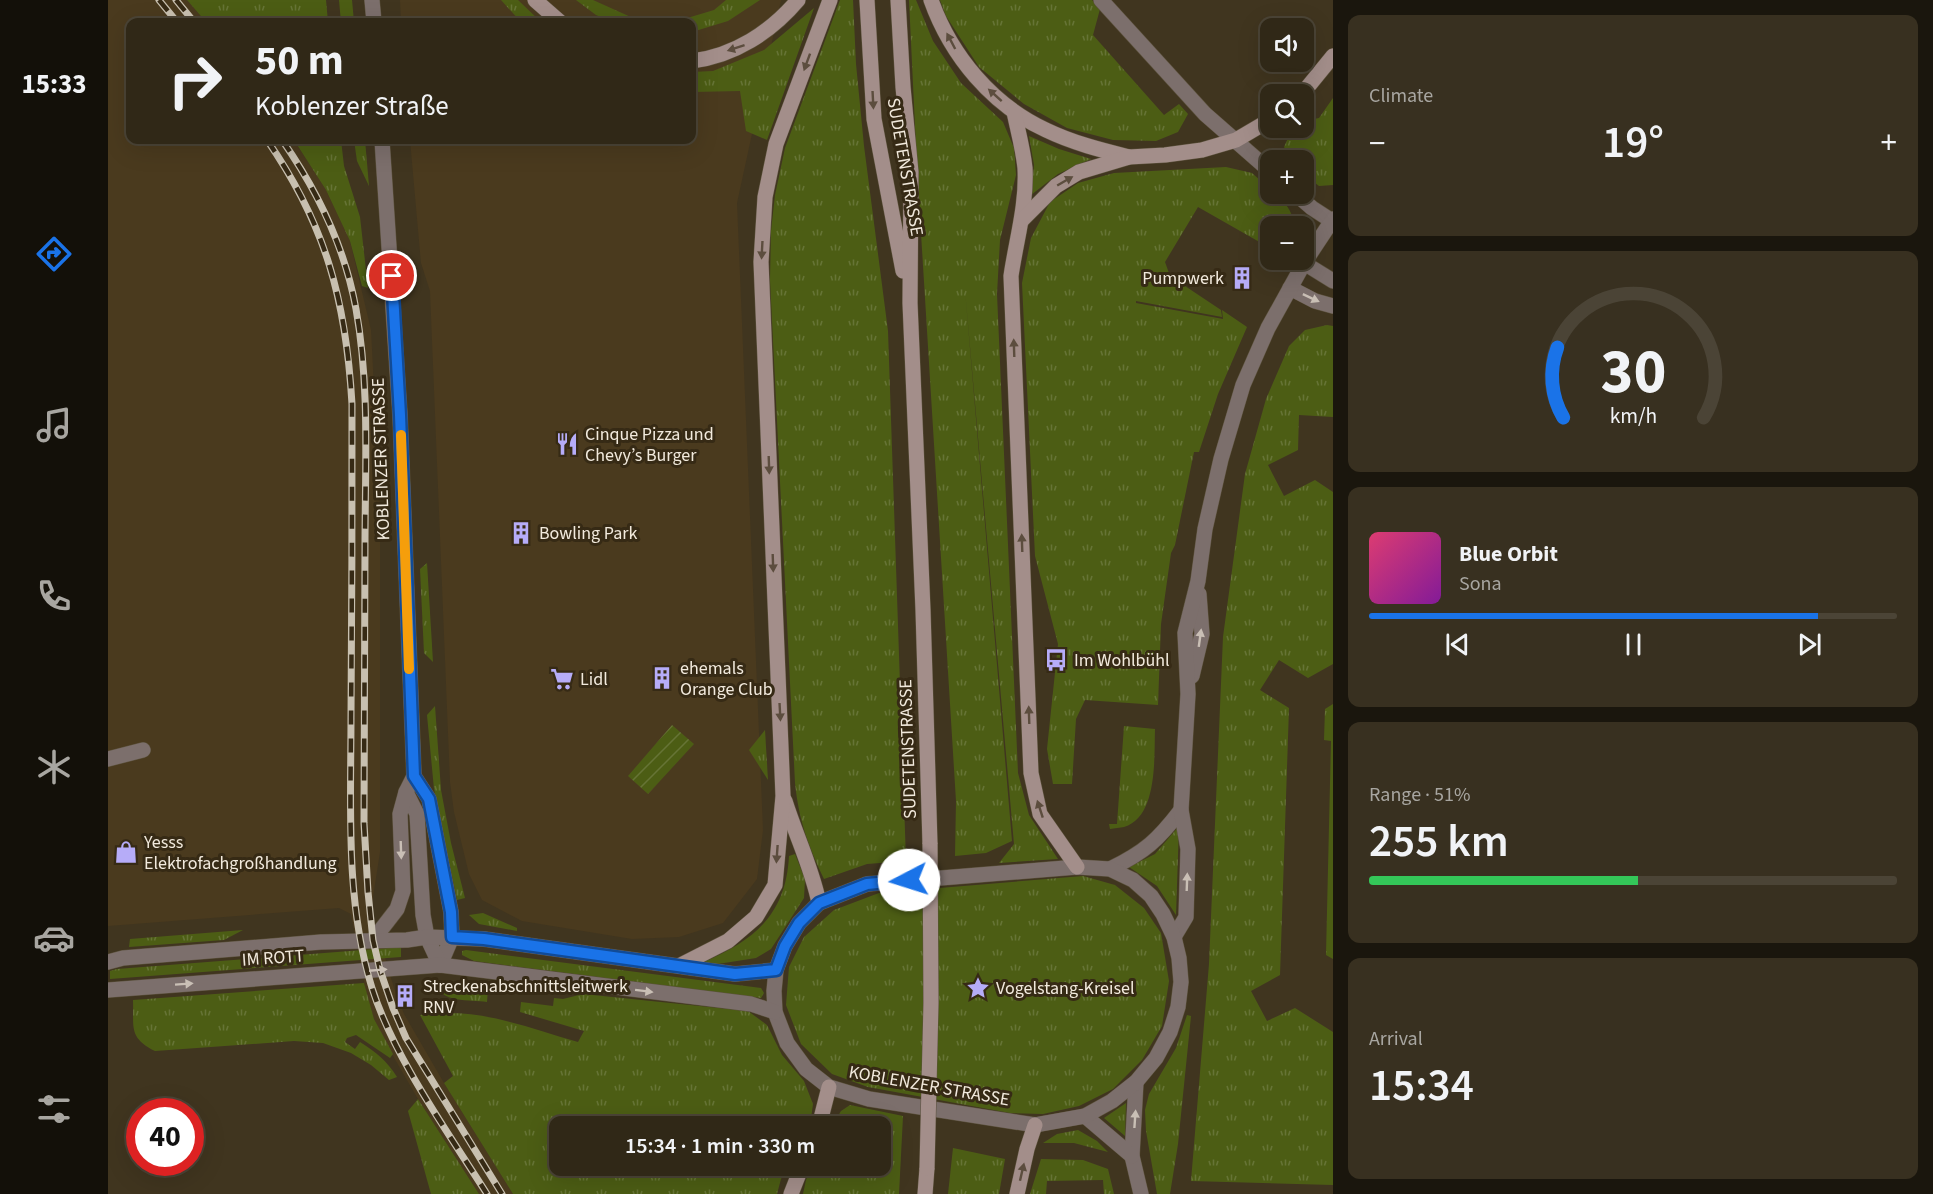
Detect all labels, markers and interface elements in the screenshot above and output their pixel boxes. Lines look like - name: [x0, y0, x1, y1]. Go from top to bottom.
- map controls: [1260, 18, 1314, 270]
- button: sound: [1260, 18, 1314, 72]
- text: 50 m: [255, 31, 344, 91]
- one-way arrow: [946, 32, 956, 49]
- icon: right: [156, 42, 234, 120]
- one-way arrow: [727, 44, 745, 53]
- one-way arrow: [801, 53, 811, 71]
- text: 15:33: [21, 65, 87, 104]
- text: Climate: [1369, 82, 1433, 110]
- button: search: [1260, 84, 1314, 138]
- text: Koblenzer Straße: [255, 87, 449, 126]
- one-way arrow: [988, 89, 1003, 102]
- one-way arrow: [868, 91, 877, 110]
- street label: SUDETENSTRASSE: [881, 96, 929, 238]
- text: 19°: [1602, 111, 1664, 175]
- text: −: [1369, 120, 1385, 167]
- text: +: [1881, 120, 1897, 167]
- button: +: [1260, 150, 1314, 204]
- one-way arrow: [1057, 175, 1073, 186]
- button: −: [1260, 216, 1314, 270]
- icon: directions: [33, 233, 75, 275]
- one-way arrow: [758, 240, 767, 259]
- pin: [366, 250, 417, 301]
- icon: arrive: [375, 259, 408, 292]
- building icon: Pumpwerk: [1229, 265, 1255, 291]
- place label: Pumpwerk: [1142, 266, 1224, 291]
- one-way arrow: [1302, 293, 1320, 303]
- text: 30: [1600, 328, 1666, 417]
- one-way arrow: [1009, 339, 1018, 358]
- street label: KOBLENZER STRASSE: [366, 377, 396, 541]
- text: km/h: [1609, 402, 1657, 433]
- icon: music: [33, 404, 75, 446]
- place label: Cinque Pizza und Chevy’s Burger: [585, 422, 714, 468]
- restaurant icon: Cinque Pizza und Chevy’s Burger: [554, 431, 580, 457]
- one-way arrow: [765, 455, 774, 474]
- building icon: Bowling Park: [508, 520, 534, 546]
- place label: Bowling Park: [539, 521, 637, 546]
- one-way arrow: [1017, 533, 1026, 552]
- text: Blue Orbit: [1459, 538, 1558, 570]
- one-way arrow: [768, 553, 778, 572]
- text: Sona: [1459, 570, 1502, 598]
- icon: phone: [33, 575, 75, 617]
- one-way arrow: [1196, 628, 1205, 647]
- icon: previous: [1441, 628, 1474, 661]
- icon: pause: [1617, 628, 1650, 661]
- icon: next: [1793, 628, 1826, 661]
- bus stop icon: Im Wohlbühl: [1043, 647, 1069, 673]
- place label: Im Wohlbühl: [1074, 648, 1170, 673]
- place label: ehemals Orange Club: [680, 656, 773, 702]
- building icon: ehemals Orange Club: [649, 665, 675, 691]
- supermarket icon: Lidl: [549, 666, 575, 692]
- place label: Lidl: [580, 667, 608, 692]
- street label: SUDETENSTRASSE: [893, 679, 923, 819]
- one-way arrow: [775, 702, 784, 721]
- one-way arrow: [1024, 705, 1034, 724]
- icon: climate: [33, 746, 75, 788]
- text: Range · 51%: [1369, 781, 1470, 809]
- one-way arrow: [1035, 800, 1045, 818]
- text: 255 km: [1369, 810, 1509, 874]
- place label: Yesss Elektrofachgroßhandlung: [143, 830, 337, 876]
- shop icon: Yesss Elektrofachgroßhandlung: [113, 839, 139, 865]
- one-way arrow: [396, 840, 406, 859]
- one-way arrow: [773, 844, 782, 863]
- position arrow: [877, 848, 941, 912]
- one-way arrow: [1182, 873, 1192, 892]
- icon: car: [33, 917, 75, 959]
- street label: IM ROTT: [241, 943, 305, 973]
- one-way arrow: [369, 965, 388, 975]
- place label: Streckenabschnittsleitwerk RNV: [423, 974, 628, 1020]
- place icon: Vogelstang-Kreisel: [965, 975, 991, 1001]
- place label: Vogelstang-Kreisel: [996, 976, 1134, 1001]
- one-way arrow: [174, 980, 193, 989]
- building icon: Streckenabschnittsleitwerk RNV: [392, 983, 418, 1009]
- one-way arrow: [635, 986, 654, 995]
- text: Arrival: [1369, 1025, 1423, 1053]
- text: 15:34: [1369, 1054, 1474, 1118]
- street label: KOBLENZER STRASSE: [847, 1060, 1011, 1112]
- icon: filters: [33, 1088, 75, 1130]
- speed limit sign: 40: [126, 1098, 204, 1176]
- one-way arrow: [1130, 1109, 1139, 1128]
- text: 15:34 · 1 min · 330 m: [625, 1130, 815, 1162]
- one-way arrow: [1018, 1162, 1027, 1181]

